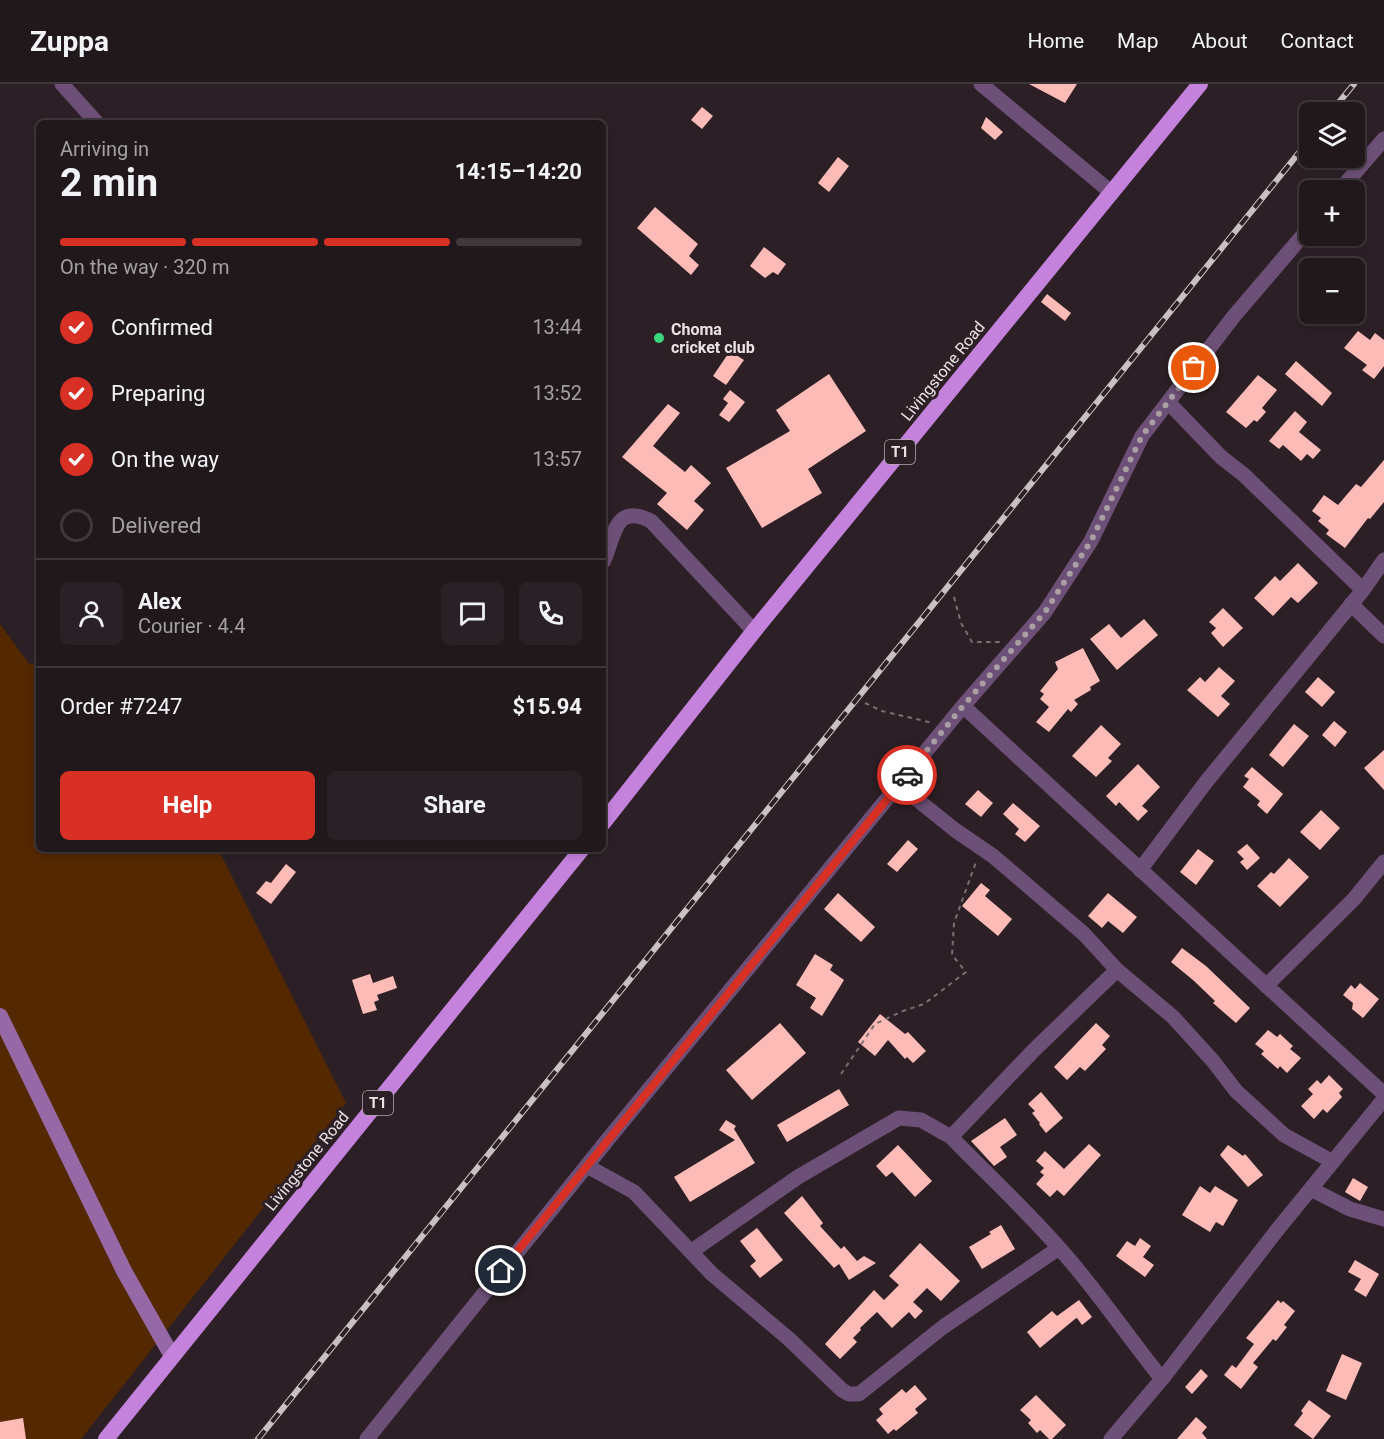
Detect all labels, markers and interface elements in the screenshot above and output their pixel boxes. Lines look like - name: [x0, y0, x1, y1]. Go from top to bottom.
- text: Zuppa: [30, 25, 109, 58]
- text: Home: [1028, 29, 1084, 53]
- text: Map: [1117, 29, 1159, 53]
- text: About: [1192, 29, 1248, 53]
- text: Contact: [1281, 29, 1354, 53]
- map controls: [1299, 102, 1365, 324]
- button: layers: [1299, 102, 1365, 168]
- text: Arriving in: [60, 137, 149, 161]
- text: 14:15–14:20: [455, 159, 582, 184]
- text: 2 min: [60, 160, 158, 206]
- button: +: [1299, 180, 1365, 246]
- text: On the way · 320 m: [60, 255, 229, 279]
- button: −: [1299, 258, 1365, 324]
- icon: check: [60, 311, 93, 344]
- text: Confirmed: [111, 315, 213, 340]
- text: 13:44: [532, 315, 582, 339]
- street label: Livingstone Road: [897, 317, 989, 425]
- place label: Choma cricket club: [671, 320, 755, 357]
- marker: Choma cricket club: [652, 331, 666, 345]
- pin: [1168, 342, 1219, 393]
- icon: bag: [1177, 351, 1210, 384]
- icon: check: [60, 377, 93, 410]
- text: Preparing: [111, 381, 205, 406]
- text: 13:52: [532, 381, 582, 405]
- road number: T1: [885, 440, 915, 464]
- icon: check: [60, 443, 93, 476]
- text: On the way: [111, 447, 219, 472]
- text: 13:57: [532, 447, 582, 471]
- text: Delivered: [111, 513, 201, 538]
- button: person: [60, 582, 123, 645]
- button: chat: [441, 582, 504, 645]
- button: phone: [519, 582, 582, 645]
- text: Alex: [138, 589, 182, 614]
- text: Courier · 4.4: [138, 614, 245, 638]
- text: Order #7247: [60, 694, 182, 719]
- text: $15.94: [513, 694, 582, 719]
- courier: [877, 745, 937, 805]
- icon: car: [891, 759, 924, 792]
- button: Help: [60, 771, 315, 840]
- button: Share: [327, 771, 582, 840]
- road number: T1: [363, 1091, 393, 1115]
- street label: Livingstone Road: [261, 1107, 353, 1215]
- pin: [475, 1245, 526, 1296]
- icon: home: [484, 1254, 517, 1287]

